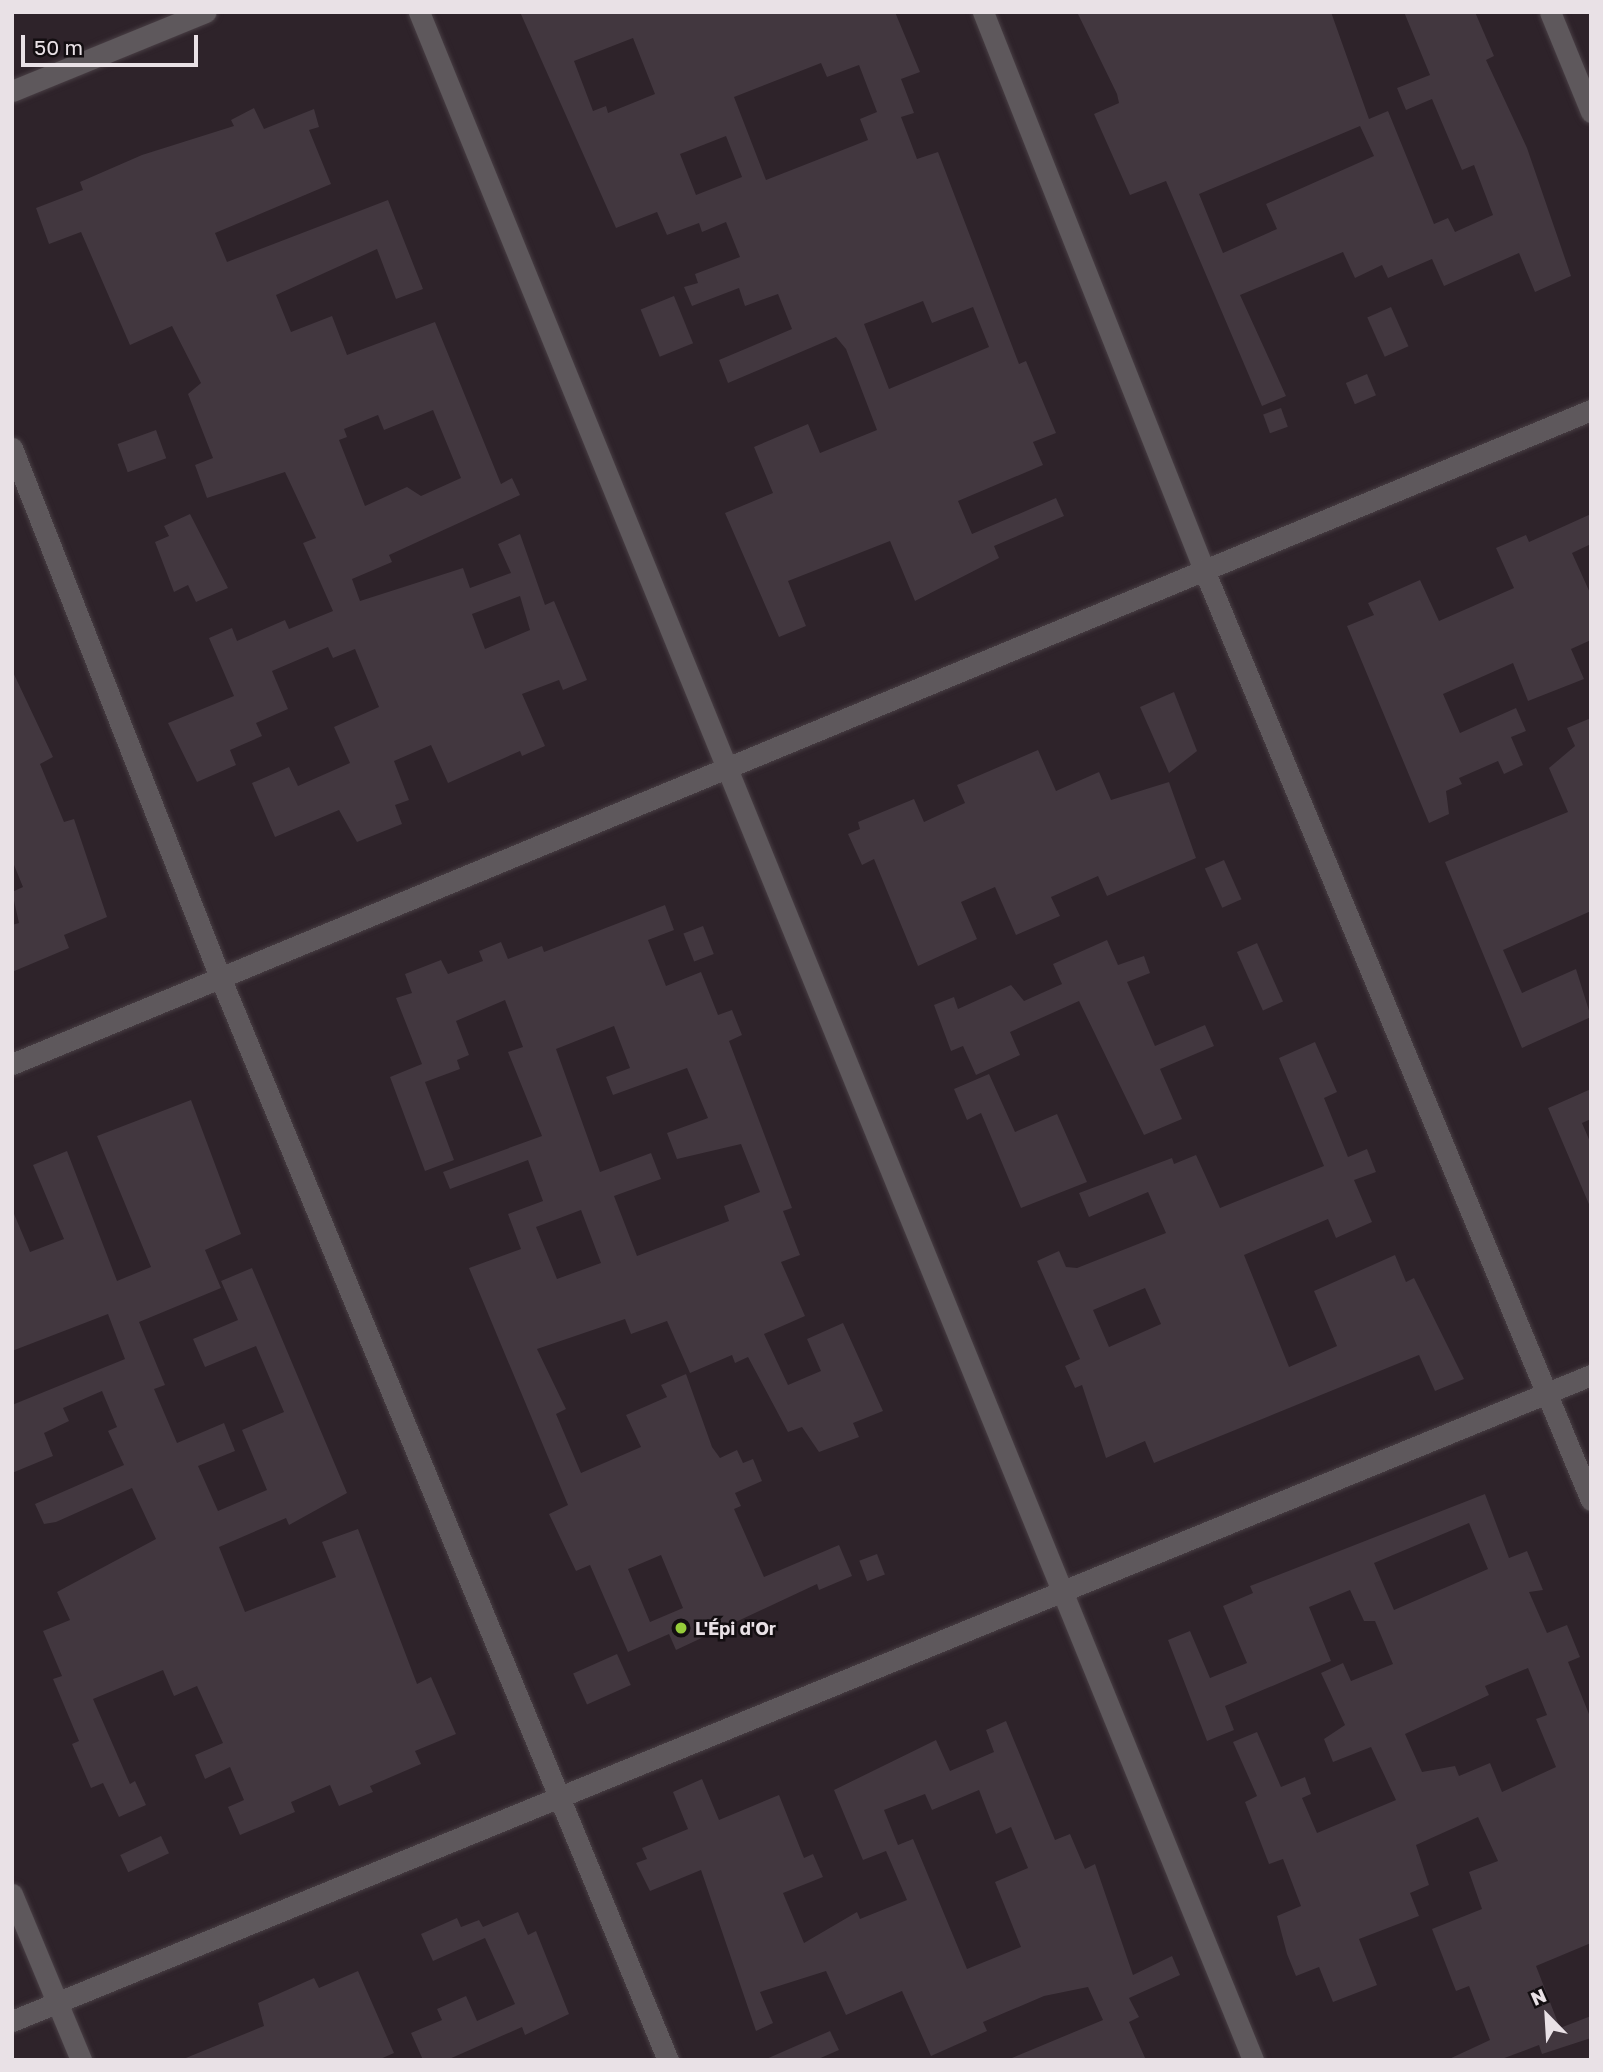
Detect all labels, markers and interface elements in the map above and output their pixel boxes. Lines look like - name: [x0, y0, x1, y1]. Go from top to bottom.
- scale bar: [24, 21, 201, 65]
- text: 50 m: [34, 34, 83, 60]
- place label: L'Épi d'Or: [695, 1617, 776, 1639]
- marker: L'Épi d'Or: [673, 1620, 689, 1636]
- north arrow: [1512, 1981, 1582, 2051]
- text: N: [1527, 1983, 1550, 2010]

